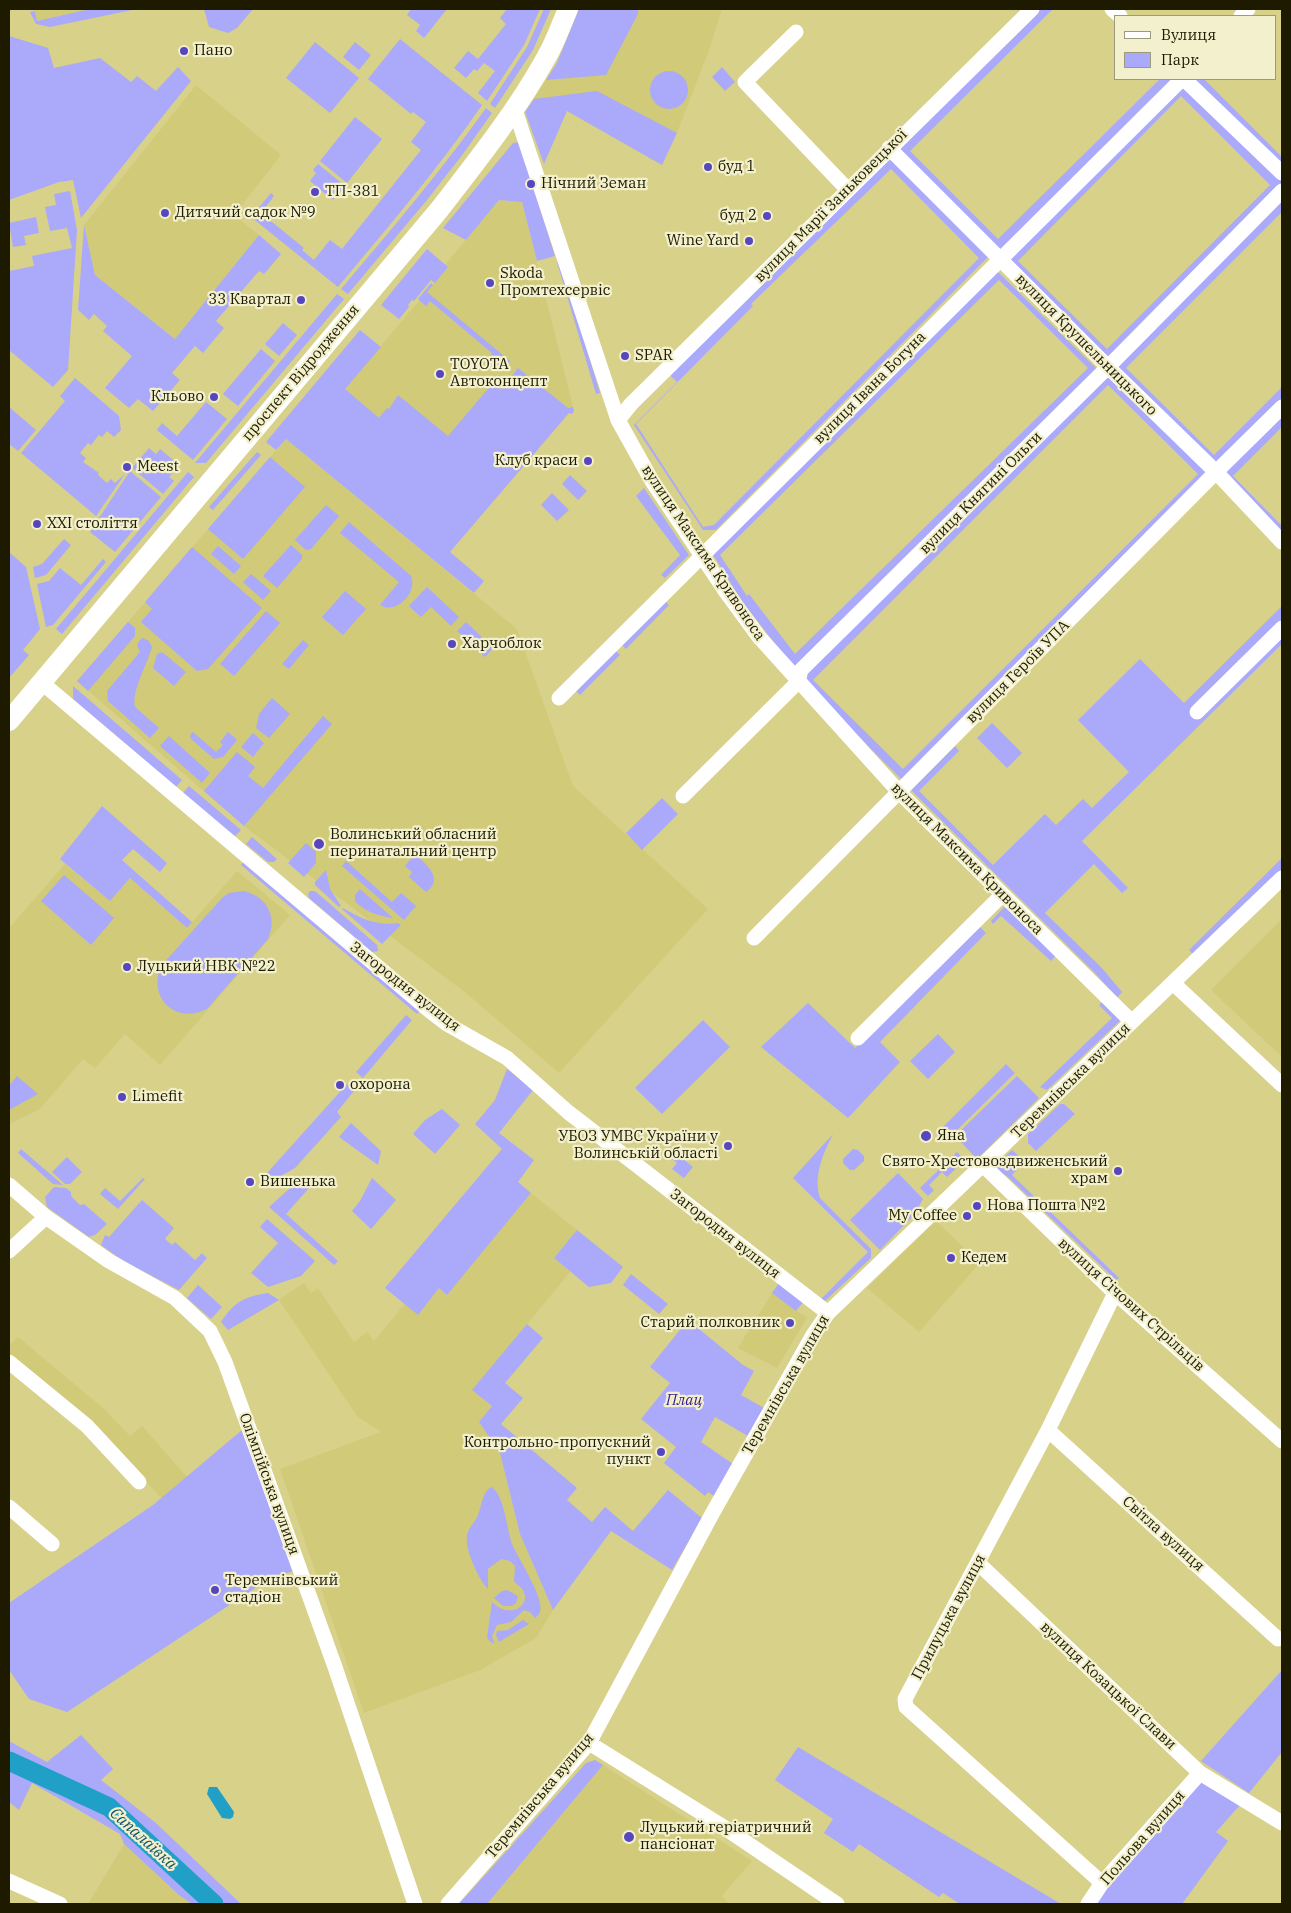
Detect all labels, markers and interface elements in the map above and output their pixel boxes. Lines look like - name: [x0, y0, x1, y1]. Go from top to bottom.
- legend: [1114, 15, 1276, 80]
- text: Вулиця: [1161, 25, 1216, 44]
- place label: Пано: [194, 42, 232, 60]
- marker: Пано: [178, 45, 190, 57]
- text: Парк: [1161, 50, 1199, 69]
- street label: вулиця Марії Заньковецької: [751, 126, 911, 286]
- place label: буд 1: [718, 158, 755, 176]
- marker: буд 1: [702, 161, 714, 173]
- place label: Нічний Земан: [541, 175, 646, 193]
- marker: Нічний Земан: [525, 178, 537, 190]
- place label: ТП-381: [325, 183, 379, 201]
- marker: ТП-381: [309, 186, 321, 198]
- place label: Дитячий садок №9: [175, 204, 316, 222]
- marker: Дитячий садок №9: [159, 207, 171, 219]
- place label: буд 2: [720, 207, 757, 225]
- marker: буд 2: [761, 210, 773, 222]
- place label: Wine Yard: [666, 232, 739, 250]
- marker: Wine Yard: [743, 235, 755, 247]
- place label: Skoda Промтехсервіс: [500, 265, 610, 300]
- street label: вулиця Крушельницького: [1011, 270, 1161, 420]
- marker: Skoda Промтехсервіс: [484, 277, 496, 289]
- place label: 33 Квартал: [208, 291, 291, 309]
- marker: 33 Квартал: [295, 294, 307, 306]
- street label: проспект Відродження: [239, 301, 363, 445]
- street label: вулиця Івана Богуна: [810, 328, 930, 448]
- place label: SPAR: [635, 347, 673, 365]
- marker: SPAR: [619, 350, 631, 362]
- place label: TOYOTA Автоконцепт: [450, 356, 547, 391]
- marker: TOYOTA Автоконцепт: [434, 368, 446, 380]
- place label: Кльово: [151, 388, 204, 406]
- marker: Кльово: [208, 391, 220, 403]
- street label: вулиця Княгині Ольги: [916, 428, 1046, 558]
- place label: Клуб краси: [495, 452, 578, 470]
- marker: Клуб краси: [582, 455, 594, 467]
- place label: Meest: [137, 458, 179, 476]
- marker: Meest: [121, 461, 133, 473]
- street label: вулиця Максима Кривоноса: [637, 462, 769, 644]
- place label: ХХІ століття: [47, 515, 138, 533]
- marker: ХХІ століття: [31, 518, 43, 530]
- street label: вулиця Героїв УПА: [963, 617, 1073, 727]
- place label: Харчоблок: [462, 635, 541, 653]
- marker: Харчоблок: [446, 638, 458, 650]
- street label: вулиця Максима Кривоноса: [887, 779, 1047, 939]
- place label: Волинський обласний перинатальний центр: [330, 826, 497, 861]
- marker: Волинський обласний перинатальний центр: [312, 837, 326, 851]
- street label: Загородня вулиця: [346, 938, 464, 1036]
- place label: Луцький НВК №22: [137, 958, 276, 976]
- marker: Луцький НВК №22: [121, 961, 133, 973]
- street label: Теремнівська вулиця: [1008, 1019, 1134, 1143]
- place label: охорона: [350, 1076, 411, 1094]
- marker: охорона: [334, 1079, 346, 1091]
- place label: Limefit: [132, 1088, 183, 1106]
- marker: Limefit: [116, 1091, 128, 1103]
- place label: Яна: [937, 1127, 965, 1145]
- place label: УБОЗ УМВС України у Волинськiй області: [558, 1128, 718, 1163]
- marker: Яна: [919, 1129, 933, 1143]
- marker: УБОЗ УМВС України у Волинськiй області: [722, 1140, 734, 1152]
- place label: Свято-Хрестовоздвиженський храм: [882, 1153, 1108, 1188]
- marker: Свято-Хрестовоздвиженський храм: [1112, 1165, 1124, 1177]
- place label: Вишенька: [260, 1173, 336, 1191]
- marker: Вишенька: [244, 1176, 256, 1188]
- street label: Загородня вулиця: [666, 1185, 784, 1283]
- place label: Нова Пошта №2: [987, 1197, 1106, 1215]
- marker: Нова Пошта №2: [971, 1200, 983, 1212]
- place label: My Coffee: [888, 1207, 957, 1225]
- marker: My Coffee: [961, 1210, 973, 1222]
- street label: вулиця Січових Стрільців: [1054, 1234, 1208, 1376]
- place label: Кедем: [961, 1249, 1007, 1267]
- marker: Кедем: [945, 1252, 957, 1264]
- street label: Теремнівська вулиця: [739, 1312, 833, 1458]
- place label: Старий полковник: [640, 1314, 780, 1332]
- marker: Старий полковник: [784, 1317, 796, 1329]
- park label: Плац: [666, 1392, 702, 1410]
- street label: Олімпійська вулиця: [235, 1411, 303, 1557]
- place label: Контрольно-пропускний пункт: [464, 1434, 651, 1469]
- marker: Контрольно-пропускний пункт: [655, 1446, 667, 1458]
- street label: Світла вулиця: [1118, 1492, 1208, 1576]
- street label: Прилуцька вулиця: [908, 1551, 990, 1683]
- place label: Теремнівський стадіон: [225, 1572, 338, 1607]
- marker: Теремнівський стадіон: [209, 1584, 221, 1596]
- street label: вулиця Козацької Слави: [1036, 1618, 1180, 1754]
- street label: Теремнівська вулиця: [482, 1730, 598, 1862]
- street label: Польова вулиця: [1097, 1787, 1189, 1889]
- water label: Сапалаївка: [106, 1804, 180, 1874]
- place label: Луцький геріатричний пансіонат: [640, 1819, 812, 1854]
- marker: Луцький геріатричний пансіонат: [622, 1830, 636, 1844]

